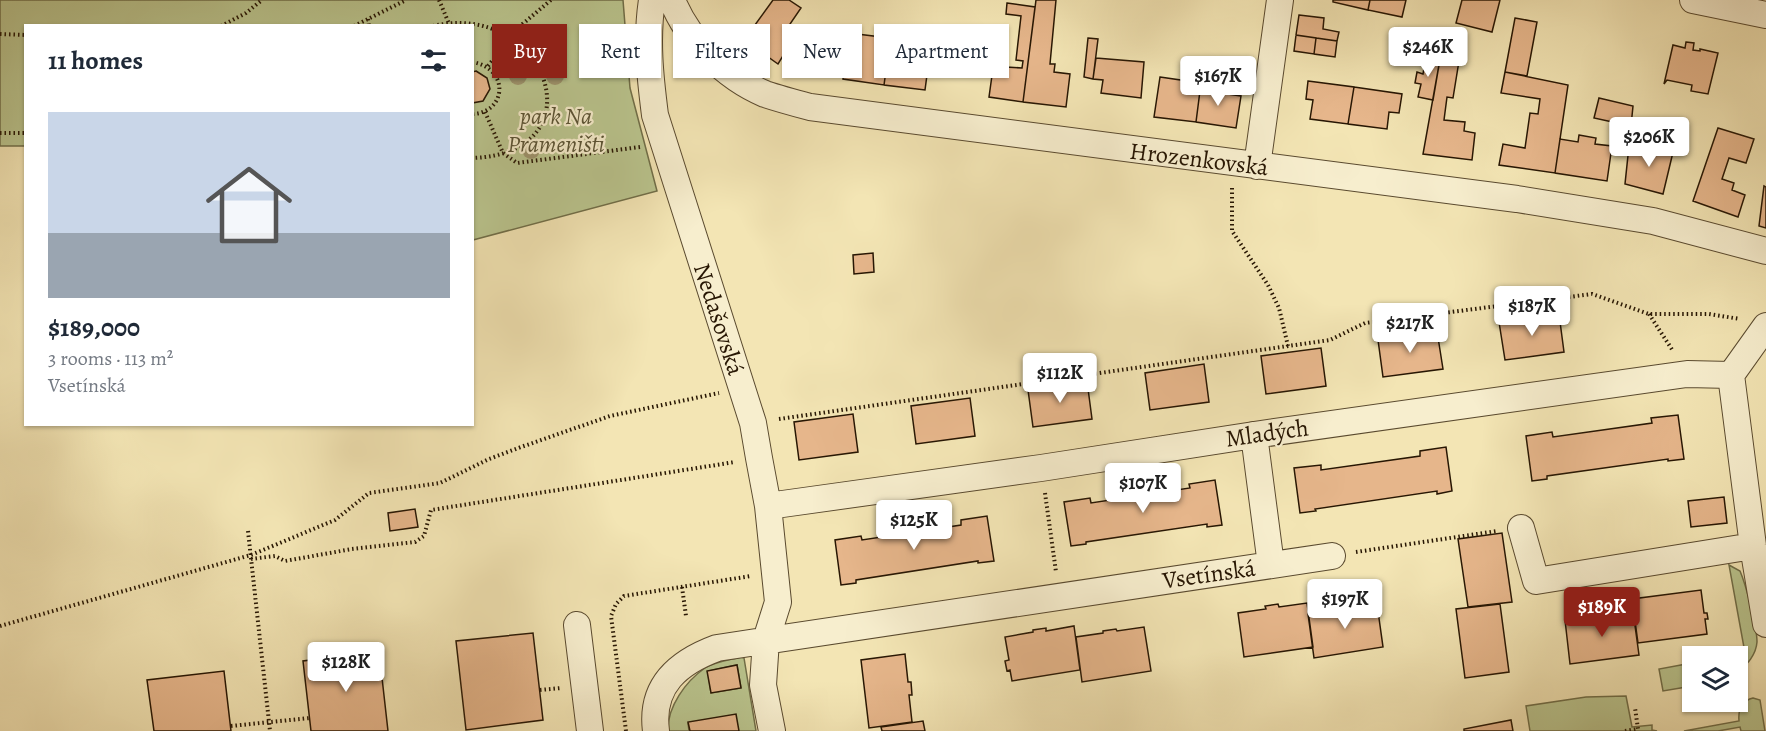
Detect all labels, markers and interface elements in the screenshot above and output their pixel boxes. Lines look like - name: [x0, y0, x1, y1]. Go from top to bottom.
- chip: Buy: [492, 24, 567, 78]
- chip: Rent: [579, 24, 661, 78]
- chip: Filters: [673, 24, 770, 78]
- chip: New: [782, 24, 862, 78]
- chip: Apartment: [874, 24, 1009, 78]
- pin: $246K: [1386, 27, 1470, 78]
- text: $246K: [1403, 33, 1453, 60]
- text: 11 homes: [48, 43, 143, 78]
- icon: filters: [417, 44, 450, 77]
- pin: $167K: [1176, 56, 1260, 107]
- text: $167K: [1194, 62, 1242, 89]
- park label: park Na Prameništi: [507, 100, 605, 160]
- pin: $206K: [1607, 117, 1691, 168]
- text: $206K: [1623, 123, 1675, 150]
- street label: Hrozenkovská: [1128, 135, 1271, 183]
- icon: home: [195, 151, 303, 259]
- street label: Nedašovská: [686, 259, 752, 380]
- pin: $187K: [1490, 286, 1574, 337]
- text: $187K: [1508, 292, 1556, 319]
- pin: $217K: [1368, 303, 1452, 354]
- text: $217K: [1386, 309, 1434, 336]
- text: $189,000: [48, 310, 140, 345]
- text: 3 rooms · 113 m²: [48, 345, 173, 372]
- pin: $112K: [1018, 353, 1102, 404]
- text: $112K: [1037, 359, 1083, 386]
- text: Vsetínská: [48, 372, 126, 399]
- street label: Mladých: [1223, 411, 1311, 455]
- pin: $107K: [1101, 463, 1185, 514]
- text: $107K: [1119, 469, 1167, 496]
- pin: $125K: [872, 500, 956, 551]
- text: $125K: [890, 506, 938, 533]
- street label: Vsetínská: [1159, 552, 1258, 596]
- pin: $197K: [1303, 579, 1387, 630]
- text: $197K: [1321, 585, 1369, 612]
- pin: $189K: [1560, 587, 1644, 638]
- text: $189K: [1578, 593, 1626, 620]
- pin: $128K: [304, 642, 388, 693]
- map controls: [1682, 646, 1748, 712]
- button: layers: [1682, 646, 1748, 712]
- text: $128K: [322, 648, 370, 675]

